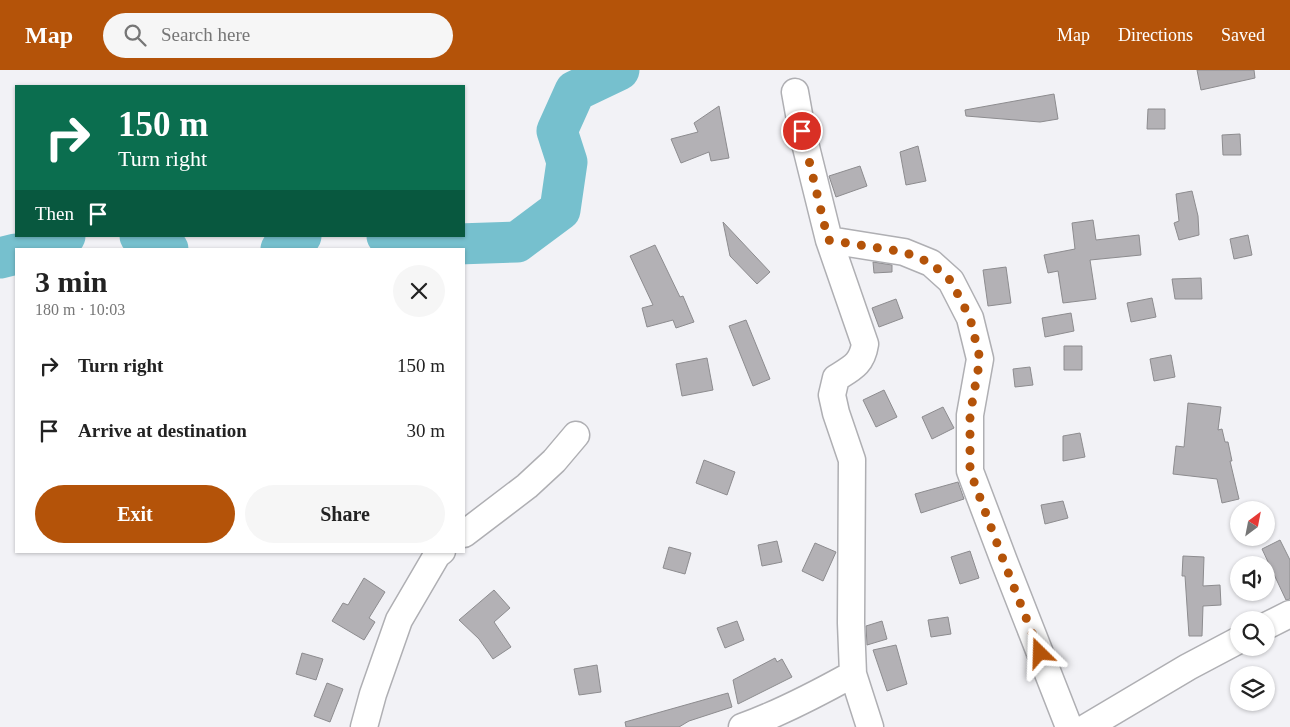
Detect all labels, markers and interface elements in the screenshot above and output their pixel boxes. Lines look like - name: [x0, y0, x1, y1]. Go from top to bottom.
- search box: [103, 13, 453, 58]
- icon: search: [121, 21, 149, 49]
- text: Map: [25, 22, 73, 48]
- text: Search here: [161, 24, 250, 45]
- text: Map: [1057, 25, 1090, 45]
- text: Directions: [1118, 25, 1193, 45]
- text: Saved: [1221, 25, 1265, 45]
- icon: right: [35, 105, 100, 170]
- text: 150 m: [118, 105, 208, 144]
- pin: [781, 110, 823, 152]
- icon: arrive: [788, 117, 816, 145]
- text: Turn right: [118, 146, 207, 171]
- icon: arrive: [84, 200, 112, 228]
- text: Then: [35, 203, 74, 224]
- text: 3 min: [35, 265, 108, 298]
- button: close: [393, 265, 445, 317]
- text: 180 m · 10:03: [35, 301, 125, 318]
- icon: right: [35, 352, 63, 380]
- text: Turn right: [78, 355, 163, 376]
- text: 150 m: [397, 355, 445, 376]
- icon: arrive: [35, 417, 63, 445]
- text: Arrive at destination: [78, 420, 247, 441]
- text: 30 m: [406, 420, 445, 441]
- button: Exit: [35, 485, 235, 543]
- button: Share: [245, 485, 445, 543]
- north arrow: [1230, 501, 1275, 546]
- map controls: [1230, 501, 1275, 711]
- button: sound: [1230, 556, 1275, 601]
- button: search: [1230, 611, 1275, 656]
- position arrow: [1013, 626, 1065, 678]
- button: layers: [1230, 666, 1275, 711]

